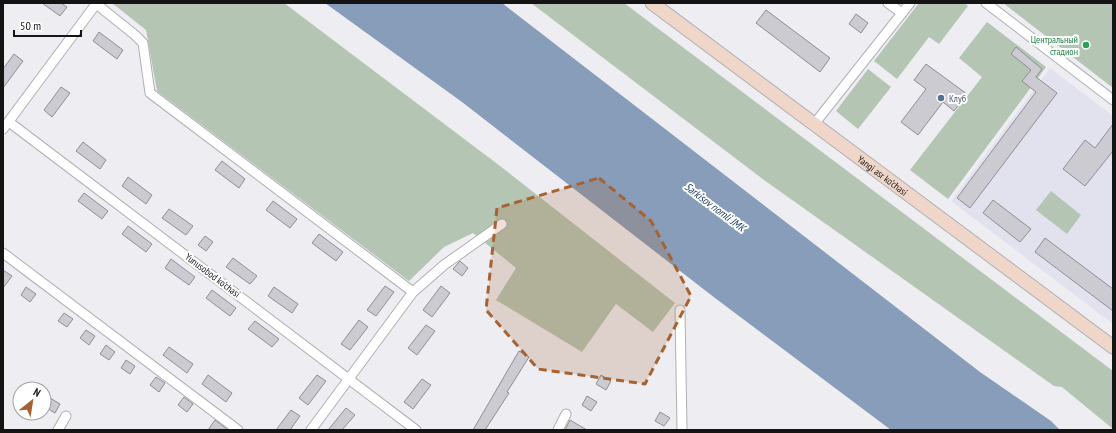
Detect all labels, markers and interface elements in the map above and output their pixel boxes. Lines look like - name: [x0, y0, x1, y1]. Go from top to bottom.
- scale bar: [14, 12, 81, 38]
- text: 50 m: [20, 18, 41, 33]
- place label: Центральный стадион: [1031, 33, 1078, 58]
- marker: Центральный стадион: [1081, 40, 1091, 50]
- place label: Клуб: [949, 92, 966, 105]
- marker: Клуб: [936, 93, 946, 103]
- street label: Yangi asr ko'chasi: [855, 153, 910, 199]
- water label: Sarkisov nomli JMK: [682, 180, 749, 235]
- street label: Yunusobod ko'chasi: [182, 250, 243, 300]
- north arrow: [12, 381, 52, 421]
- text: N: [31, 385, 43, 400]

